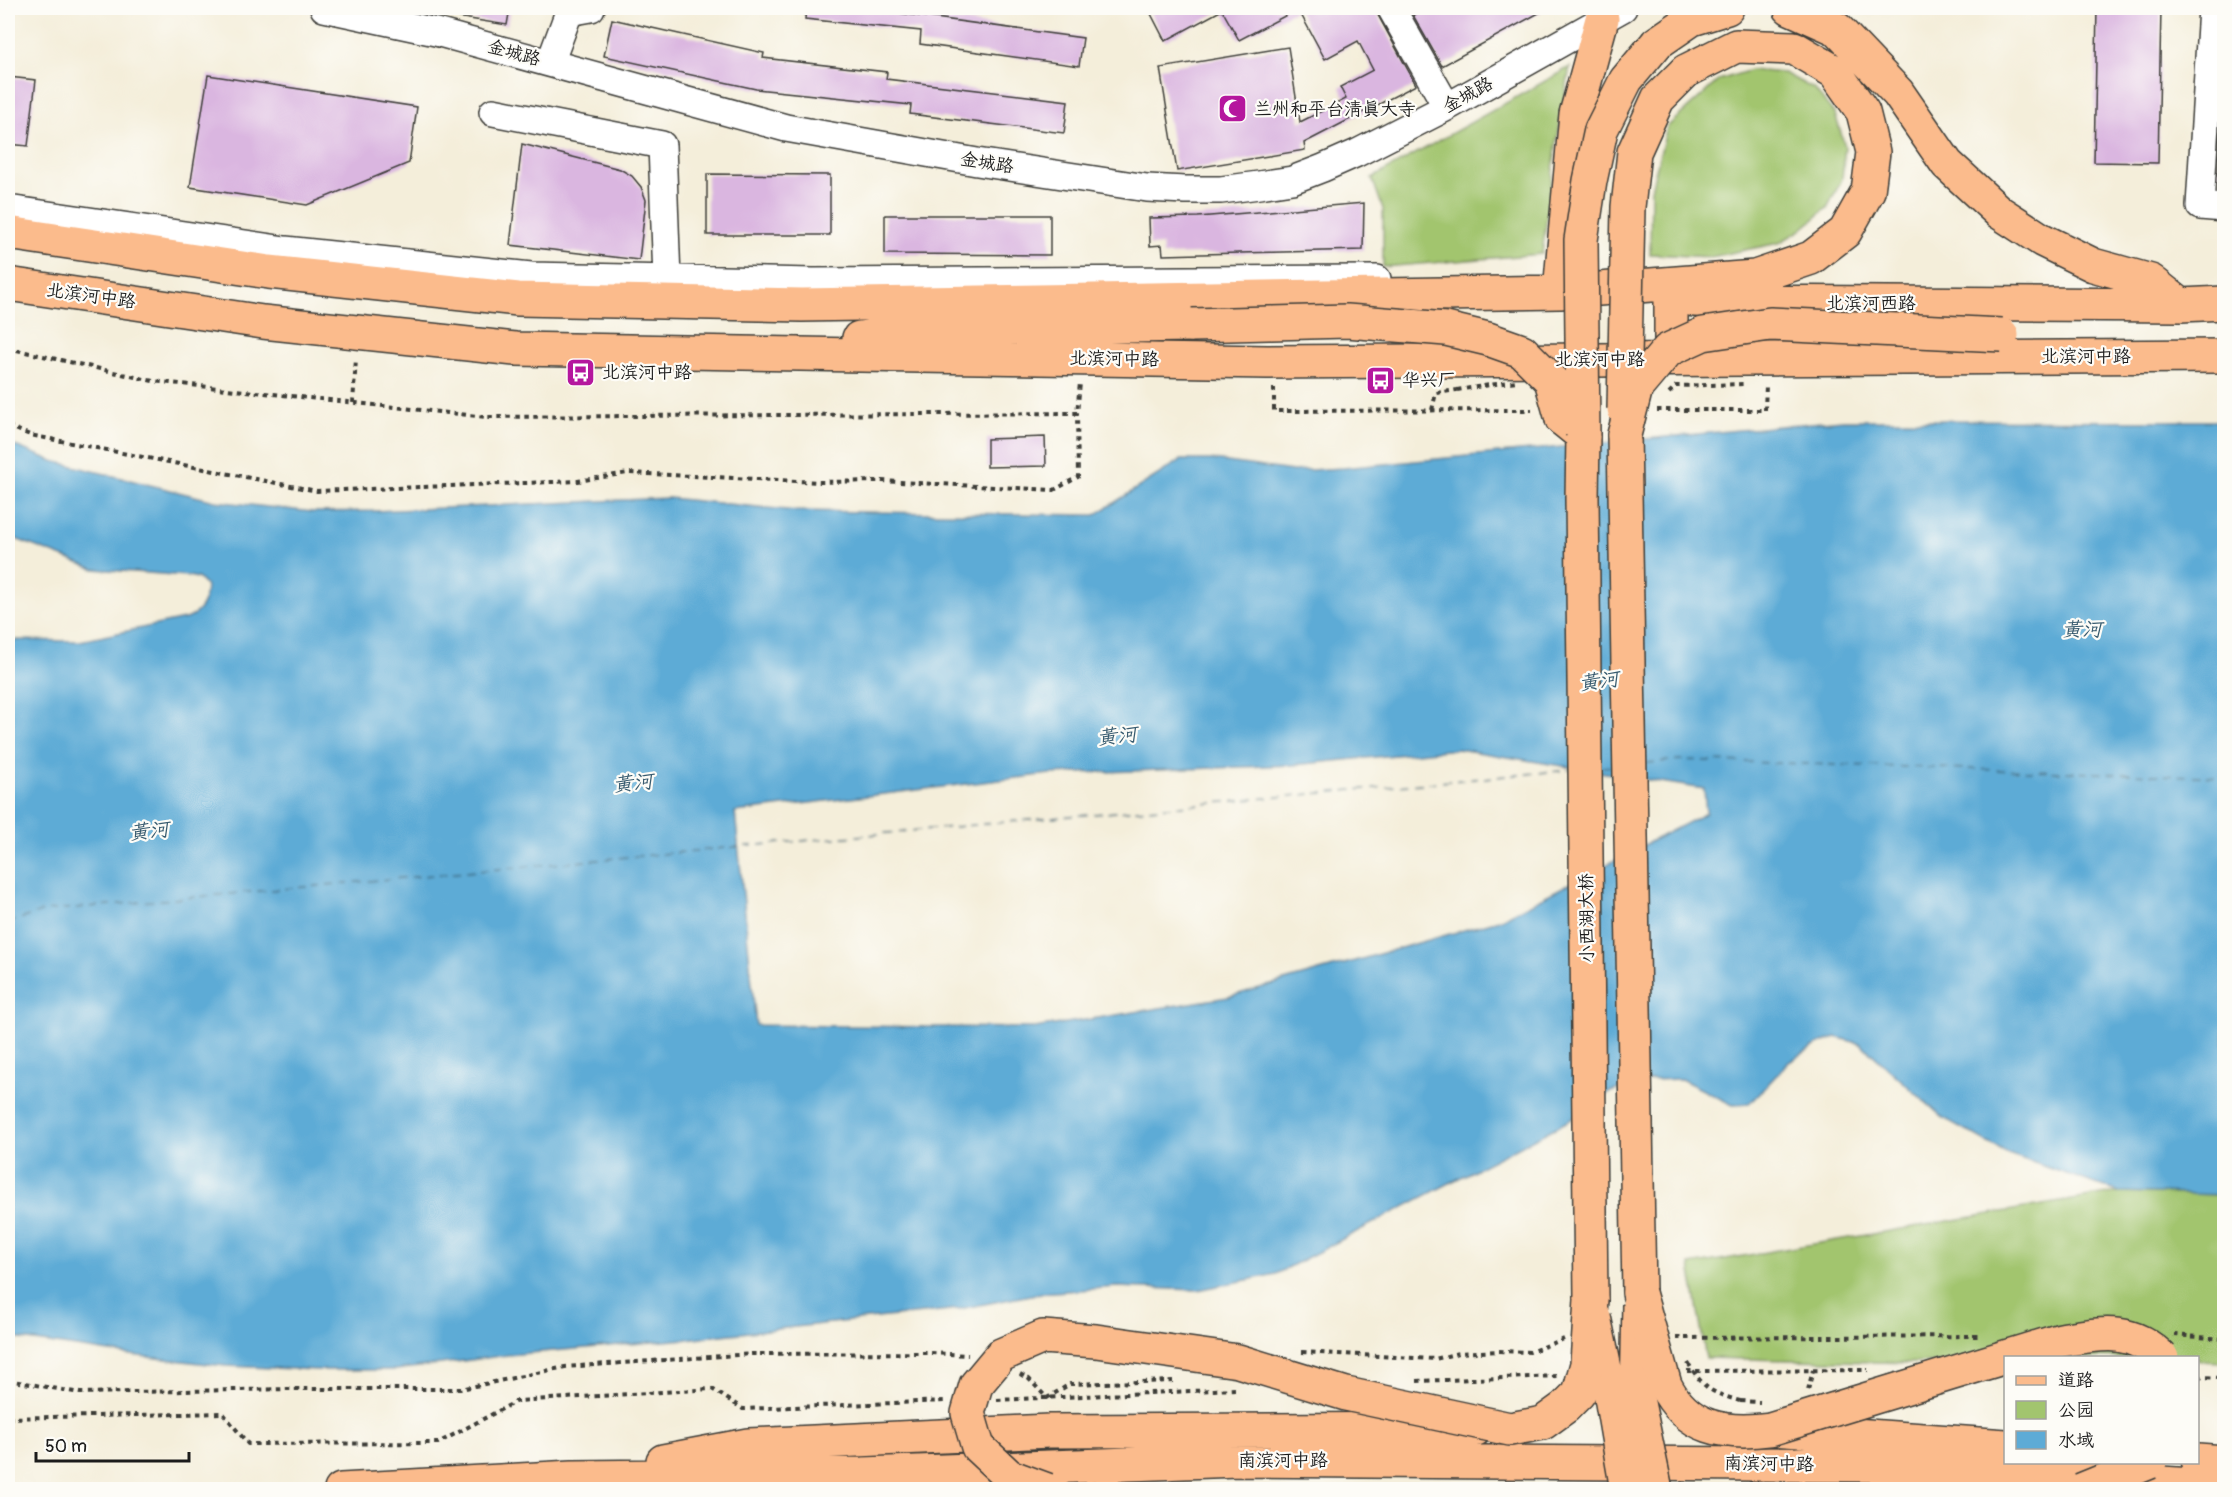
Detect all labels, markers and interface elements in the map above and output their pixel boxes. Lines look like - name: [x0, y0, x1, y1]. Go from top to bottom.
- street label: 金城路: [485, 35, 543, 71]
- street label: 金城路: [1439, 72, 1497, 118]
- mosque icon: 兰州和平台清真大寺: [1217, 93, 1249, 125]
- place label: 兰州和平台清真大寺: [1254, 98, 1416, 121]
- street label: 金城路: [959, 147, 1015, 179]
- street label: 北滨河中路: [45, 278, 137, 314]
- street label: 北滨河西路: [1826, 292, 1916, 315]
- street label: 北滨河中路: [2041, 345, 2131, 368]
- street label: 北滨河中路: [1069, 347, 1159, 371]
- street label: 北滨河中路: [1555, 348, 1645, 371]
- bus stop icon: 北滨河中路: [565, 356, 597, 388]
- place label: 北滨河中路: [602, 361, 692, 384]
- bus stop icon: 华兴厂: [1365, 364, 1397, 396]
- place label: 华兴厂: [1402, 369, 1456, 392]
- water label: 黄河: [2062, 617, 2105, 642]
- water label: 黄河: [1578, 666, 1623, 696]
- water label: 黄河: [1096, 721, 1141, 751]
- water label: 黄河: [612, 768, 657, 798]
- water label: 黄河: [128, 816, 173, 846]
- street label: 小西湖大桥: [1575, 873, 1599, 963]
- legend: [2004, 1356, 2199, 1464]
- text: 道路: [2058, 1369, 2094, 1392]
- text: 公园: [2058, 1399, 2094, 1422]
- scale bar: [36, 1425, 189, 1463]
- text: 水域: [2058, 1429, 2094, 1452]
- text: 50 m: [45, 1435, 87, 1458]
- street label: 南滨河中路: [1238, 1449, 1328, 1472]
- street label: 南滨河中路: [1724, 1452, 1814, 1476]

